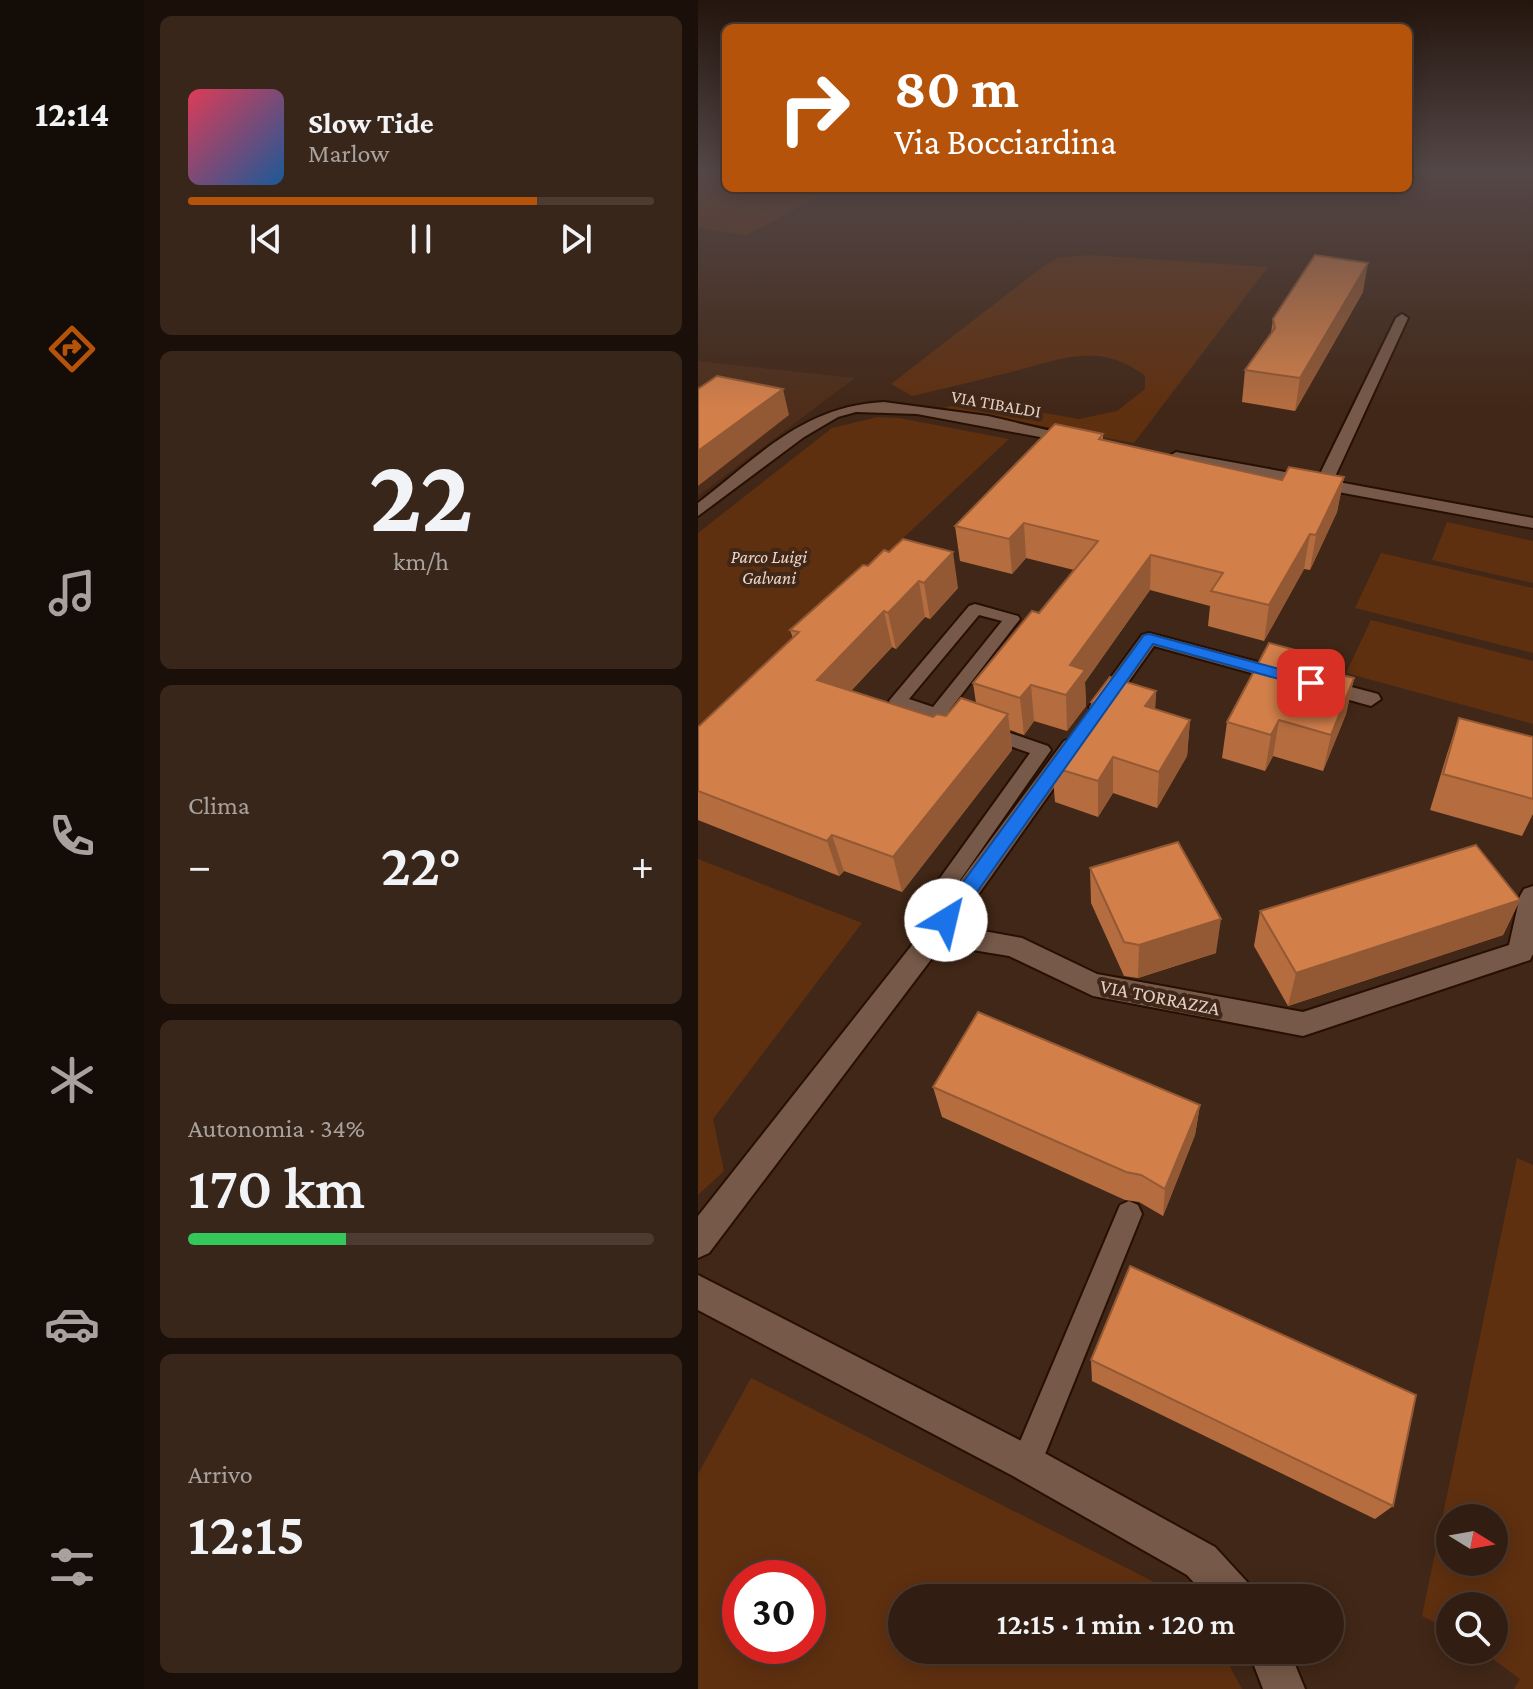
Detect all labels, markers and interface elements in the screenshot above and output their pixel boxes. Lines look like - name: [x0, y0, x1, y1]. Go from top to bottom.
- icon: right: [762, 56, 866, 160]
- text: 80 m: [894, 57, 1019, 119]
- text: 12:14: [35, 94, 109, 134]
- text: Slow Tide: [308, 106, 434, 139]
- text: Via Bocciardina: [894, 122, 1117, 162]
- text: Marlow: [308, 139, 389, 168]
- icon: previous: [244, 217, 288, 261]
- icon: pause: [399, 217, 443, 261]
- icon: next: [554, 217, 598, 261]
- icon: directions: [44, 321, 100, 377]
- street label: VIA TIBALDI: [949, 386, 1043, 422]
- text: 22: [369, 437, 473, 552]
- text: km/h: [393, 547, 449, 576]
- park label: Parco Luigi Galvani: [731, 547, 807, 588]
- icon: music: [44, 565, 100, 621]
- pin: [1277, 649, 1345, 717]
- icon: arrive: [1289, 661, 1333, 705]
- text: Clima: [188, 791, 250, 820]
- icon: phone: [44, 808, 100, 864]
- text: 22°: [381, 831, 461, 898]
- text: −: [188, 841, 211, 889]
- text: +: [631, 841, 654, 889]
- position arrow: [904, 878, 988, 962]
- street label: VIA TORRAZZA: [1098, 975, 1222, 1020]
- icon: climate: [44, 1052, 100, 1108]
- text: Autonomia · 34%: [188, 1114, 365, 1143]
- text: 170 km: [188, 1154, 365, 1221]
- icon: car: [44, 1296, 100, 1352]
- text: Arrivo: [188, 1460, 253, 1489]
- text: 12:15: [188, 1500, 305, 1567]
- north arrow: [1436, 1504, 1508, 1576]
- map controls: [1436, 1504, 1508, 1664]
- icon: filters: [44, 1539, 100, 1595]
- speed limit sign: 30: [722, 1560, 826, 1664]
- button: search: [1436, 1592, 1508, 1664]
- text: 12:15 · 1 min · 120 m: [997, 1607, 1235, 1640]

